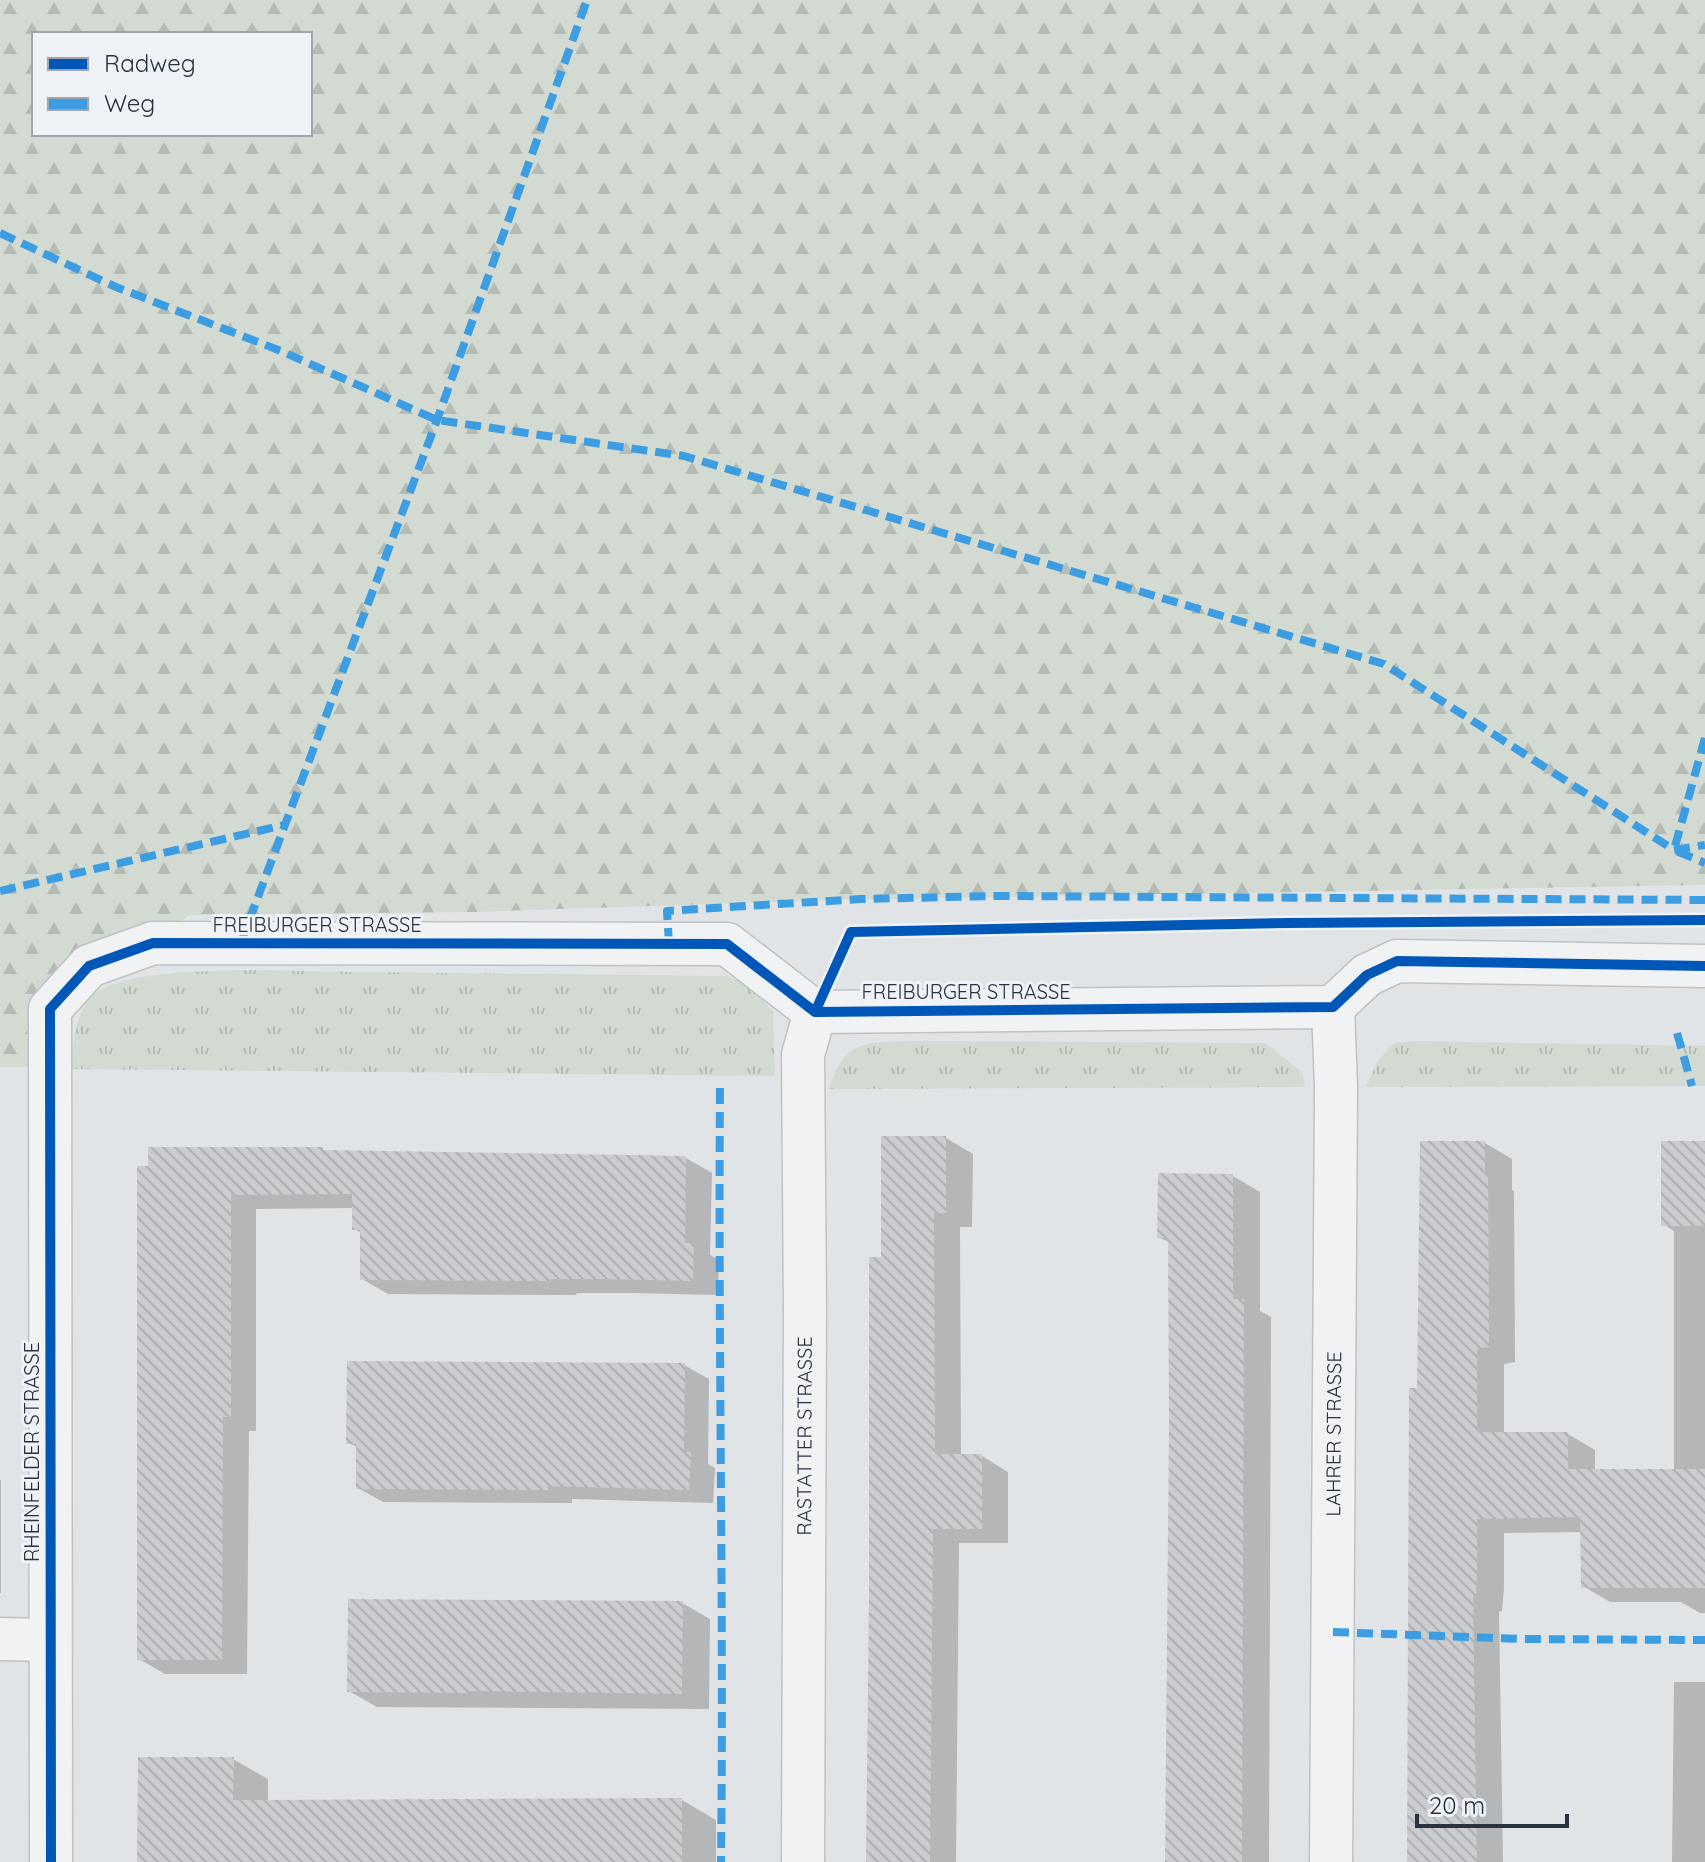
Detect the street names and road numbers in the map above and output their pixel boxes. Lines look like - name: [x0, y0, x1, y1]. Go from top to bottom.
- street label: FREIBURGER STRASSE: [212, 912, 422, 937]
- street label: FREIBURGER STRASSE: [861, 979, 1071, 1004]
- street label: RASTATTER STRASSE: [791, 1336, 817, 1536]
- street label: RHEINFELDER STRASSE: [19, 1342, 44, 1562]
- street label: LAHRER STRASSE: [1320, 1351, 1346, 1517]

